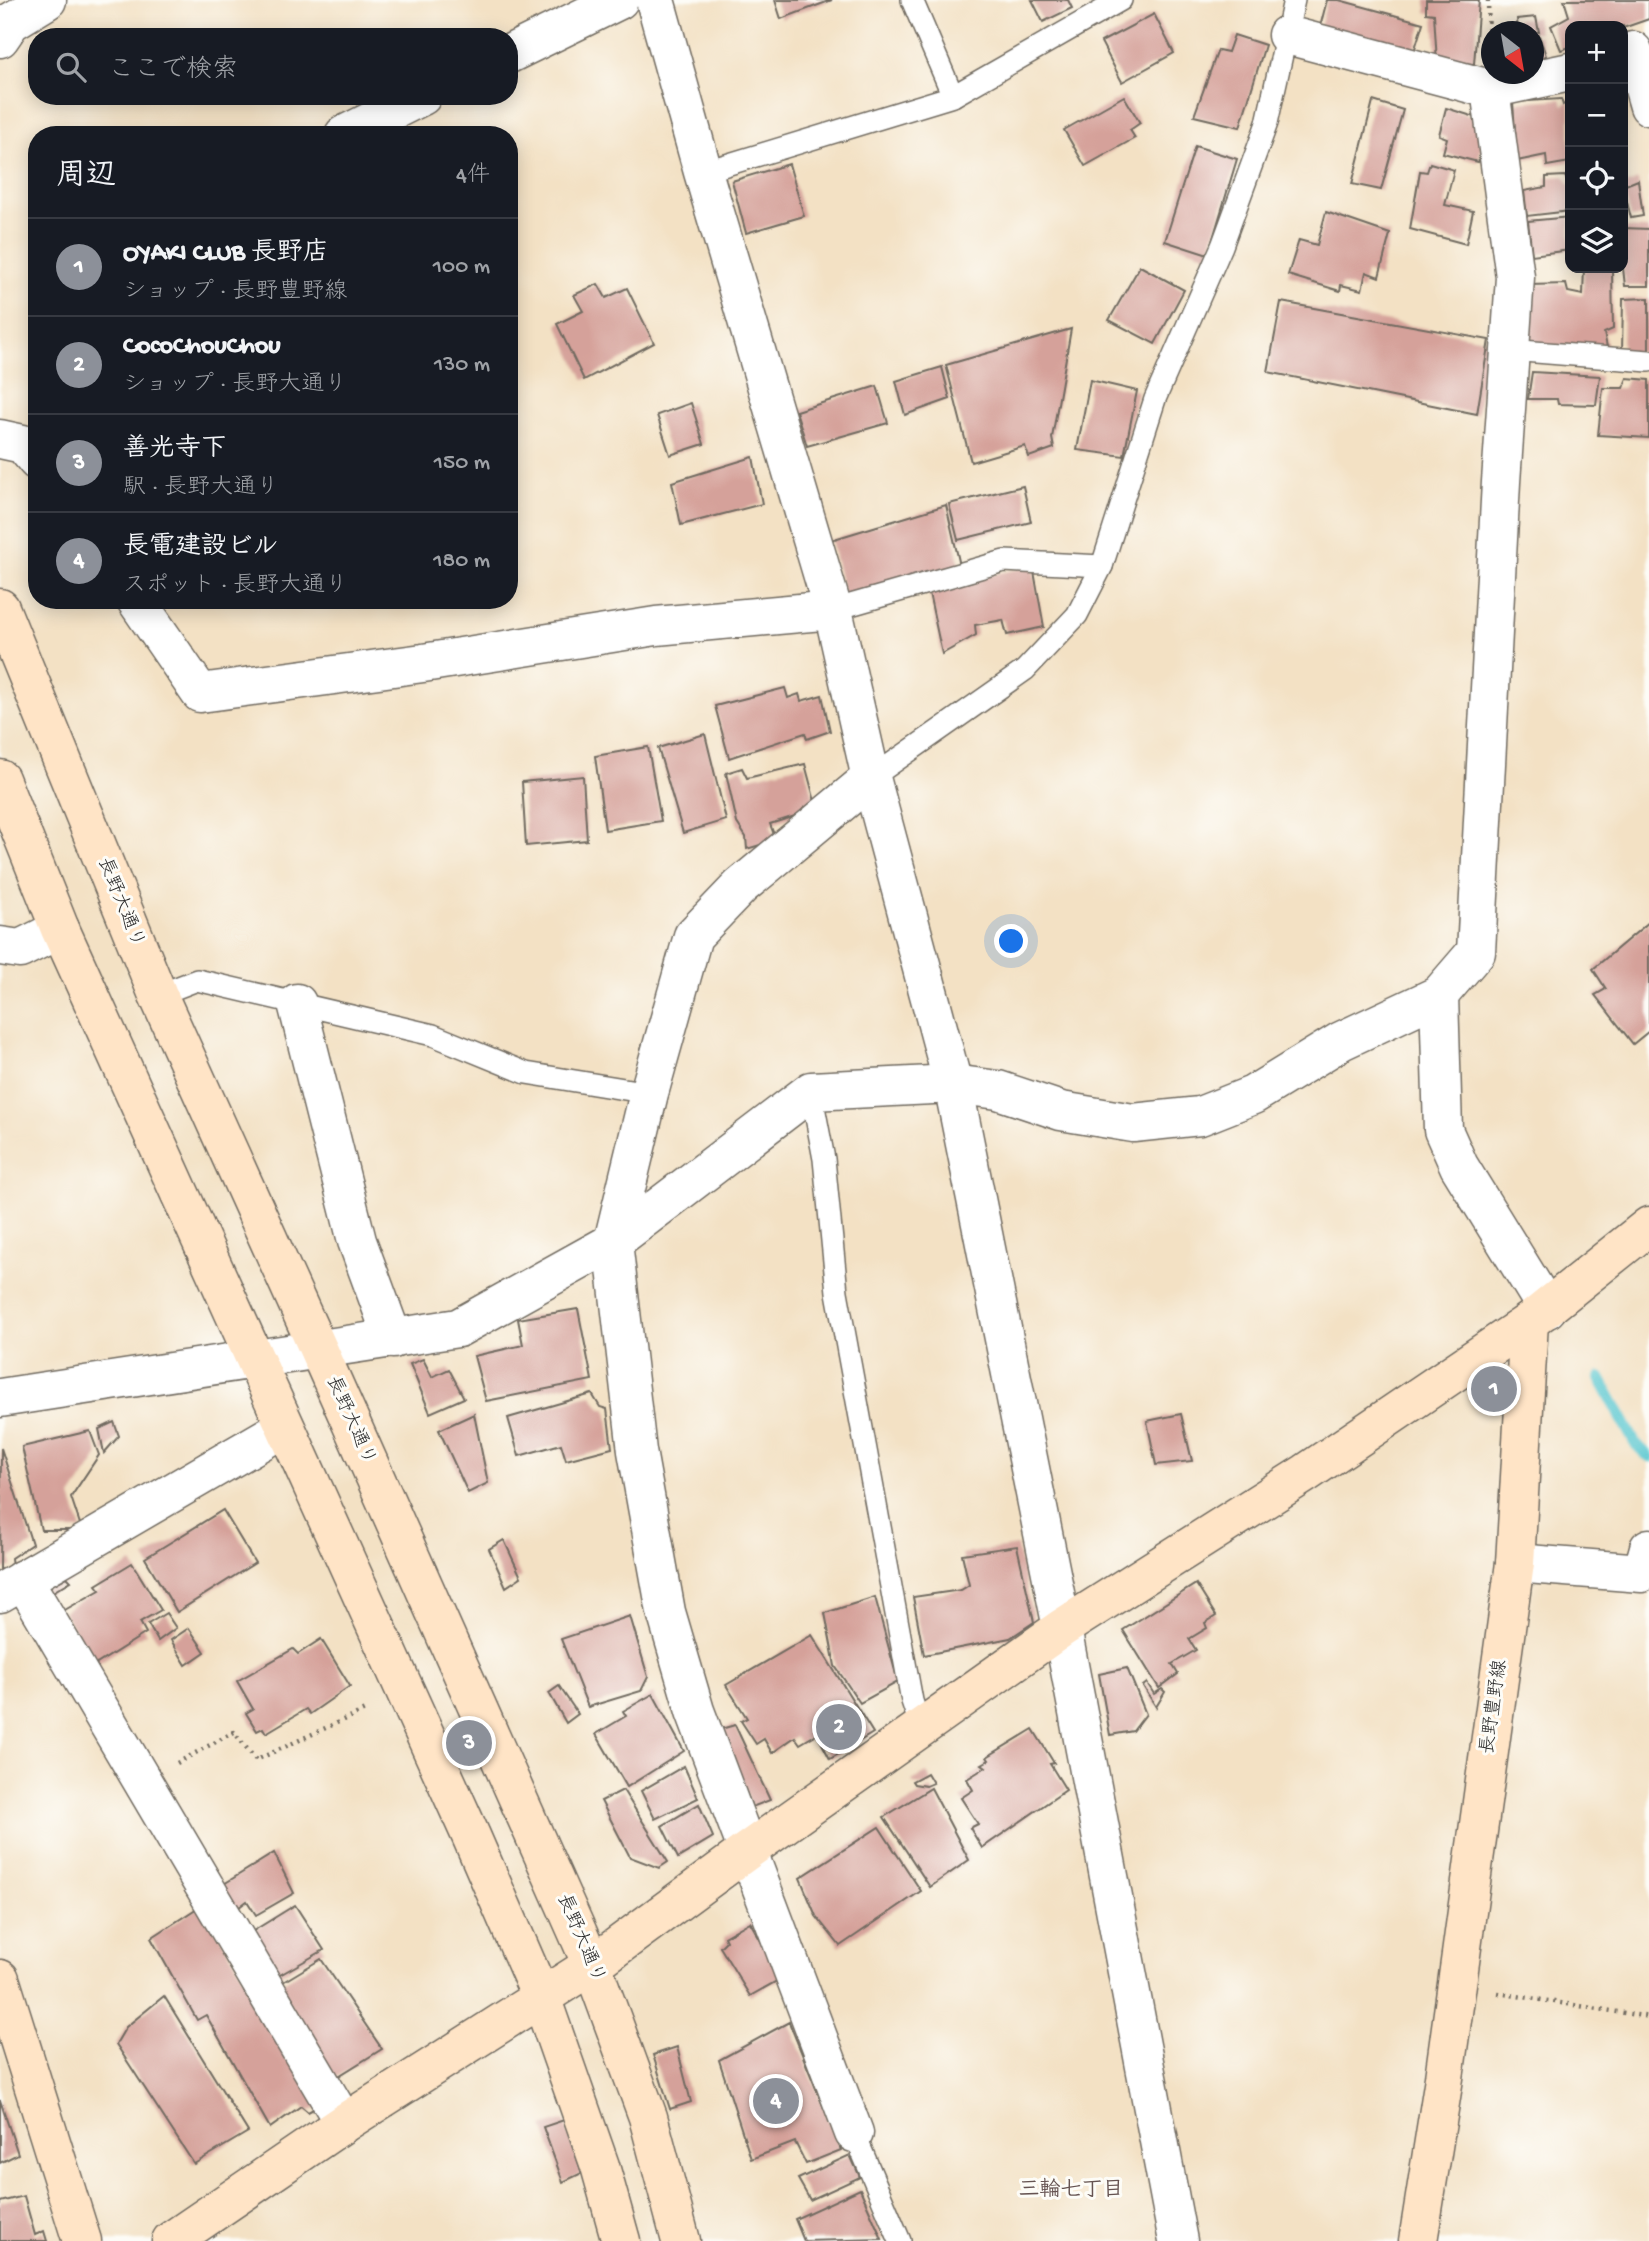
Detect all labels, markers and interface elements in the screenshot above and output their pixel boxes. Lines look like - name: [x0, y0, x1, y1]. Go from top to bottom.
- north arrow: [1481, 21, 1544, 84]
- map controls: [1565, 21, 1628, 273]
- button: +: [1565, 21, 1628, 84]
- search box: [28, 28, 518, 105]
- icon: search: [52, 48, 90, 86]
- text: ここで検索: [108, 56, 238, 87]
- button: −: [1565, 84, 1628, 147]
- button: locate: [1565, 147, 1628, 210]
- text: 周辺: [56, 160, 116, 195]
- text: 4件: [456, 163, 490, 190]
- button: layers: [1565, 210, 1628, 273]
- text: OYAKI CLUB 長野店: [123, 239, 329, 270]
- text: 1: [74, 254, 84, 281]
- text: 100 m: [433, 254, 490, 281]
- text: ショップ · 長野豊野線: [123, 279, 347, 306]
- text: CocoChouChou: [123, 332, 280, 363]
- text: 2: [73, 352, 85, 379]
- text: 130 m: [434, 352, 490, 379]
- text: ショップ · 長野大通り: [123, 372, 347, 399]
- text: 善光寺下: [123, 435, 227, 466]
- text: 3: [73, 450, 85, 477]
- text: 150 m: [434, 450, 490, 477]
- text: 駅 · 長野大通り: [123, 475, 279, 502]
- text: 長電建設ビル: [123, 533, 278, 564]
- text: 4: [74, 548, 84, 575]
- text: 180 m: [433, 548, 490, 575]
- text: スポット · 長野大通り: [123, 573, 348, 600]
- street label: 長野大通り: [92, 855, 148, 951]
- your location: [994, 924, 1028, 958]
- pin: 1: [1471, 1363, 1517, 1415]
- street label: 長野大通り: [320, 1373, 380, 1469]
- street label: 長野豊野線: [1476, 1658, 1513, 1756]
- pin: 2: [816, 1701, 862, 1753]
- pin: 3: [446, 1717, 492, 1769]
- street label: 長野大通り: [551, 1891, 609, 1987]
- pin: 4: [753, 2075, 799, 2127]
- district label: 三輪七丁目: [1019, 2177, 1124, 2204]

